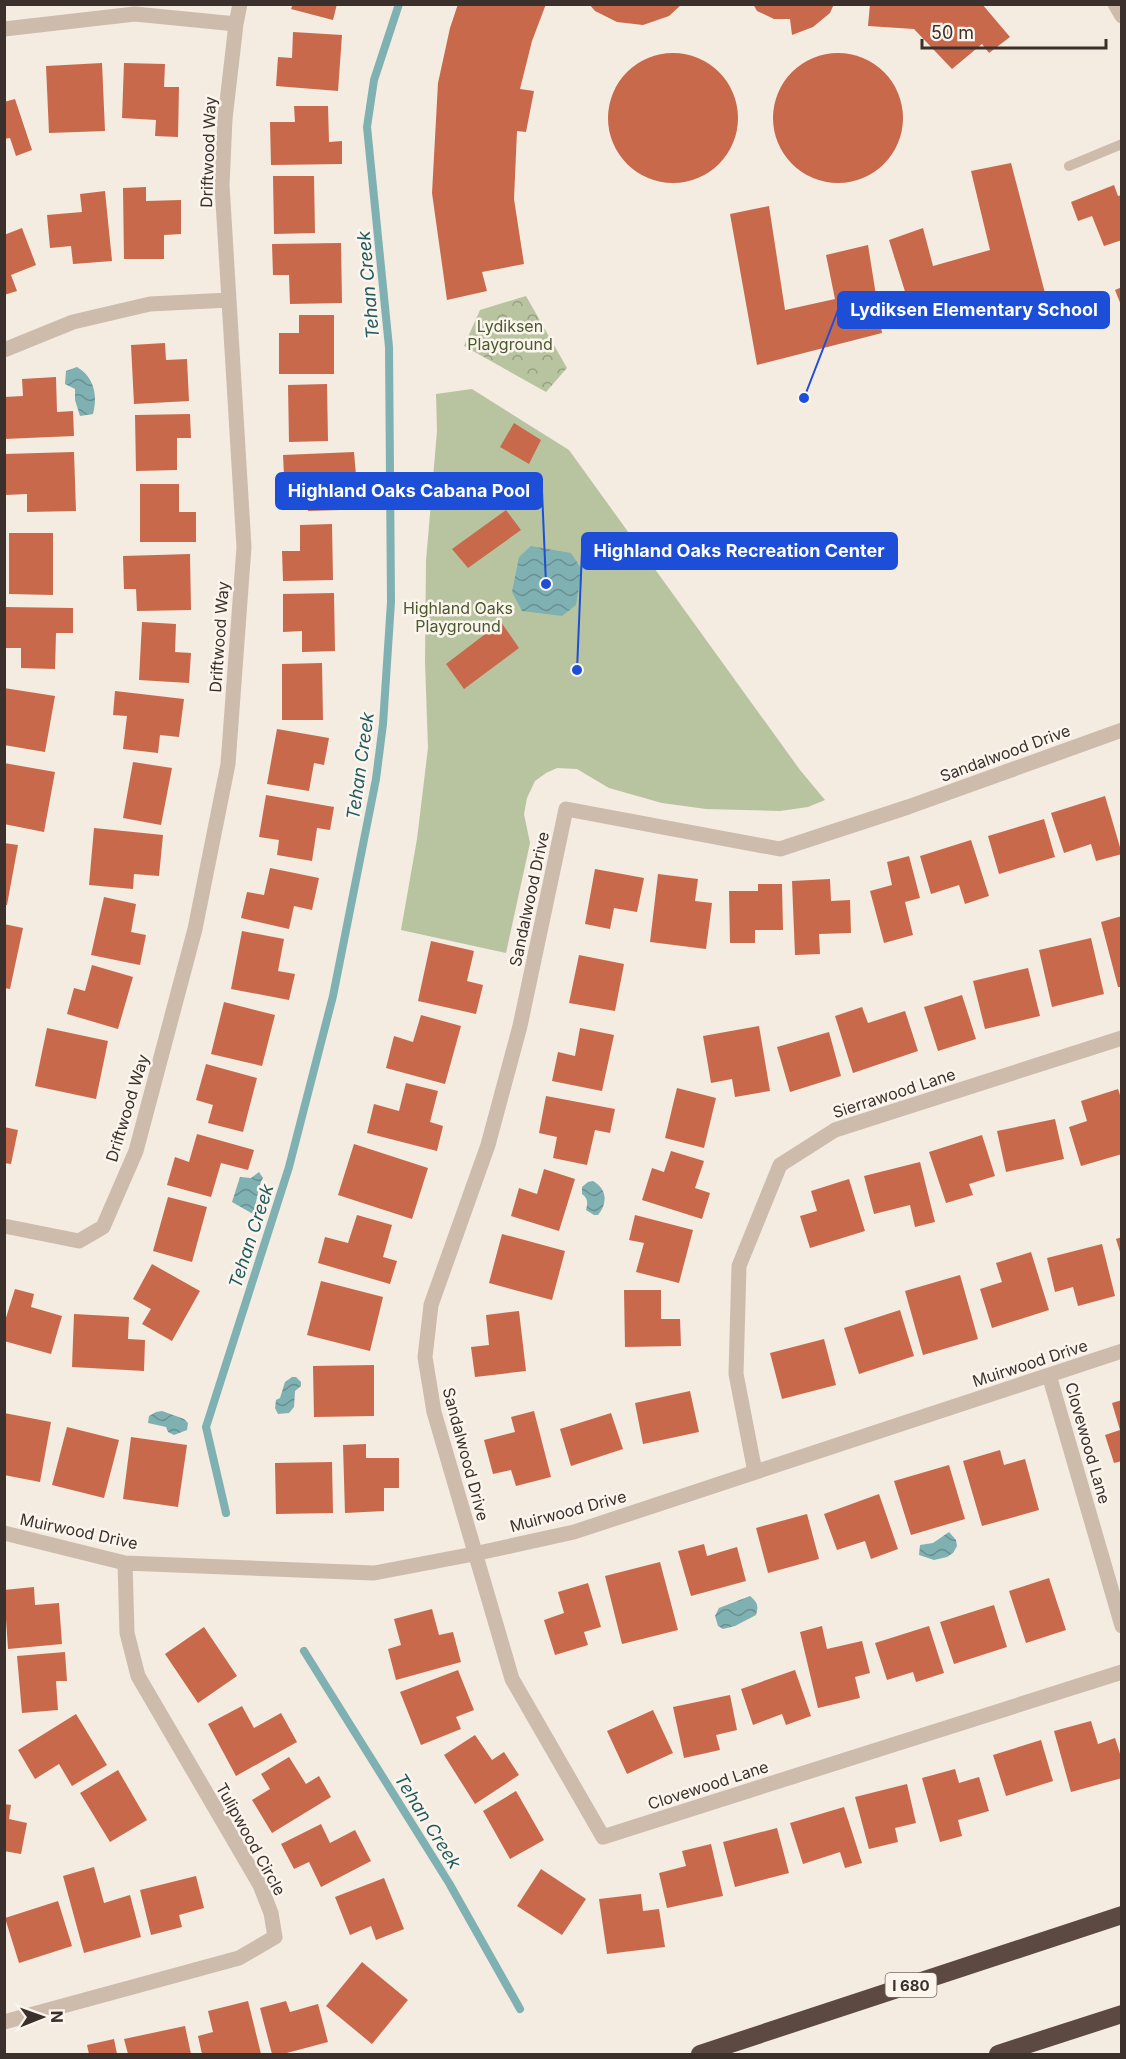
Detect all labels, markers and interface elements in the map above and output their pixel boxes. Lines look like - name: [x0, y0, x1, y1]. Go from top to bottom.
- scale bar: [922, 12, 1106, 50]
- text: 50 m: [931, 22, 974, 43]
- street label: Driftwood Way: [196, 96, 220, 208]
- water label: Tehan Creek: [353, 229, 383, 340]
- callout: Lydiksen Elementary School: [838, 292, 1109, 328]
- text: Lydiksen Elementary School: [850, 299, 1098, 320]
- park label: Lydiksen Playground: [467, 316, 553, 354]
- callout: Highland Oaks Cabana Pool: [276, 473, 542, 509]
- text: Highland Oaks Cabana Pool: [288, 480, 530, 501]
- callout: Highland Oaks Recreation Center: [582, 533, 897, 569]
- text: Highland Oaks Recreation Center: [594, 540, 885, 561]
- street label: Driftwood Way: [205, 581, 233, 693]
- park label: Highland Oaks Playground: [403, 598, 513, 636]
- water label: Tehan Creek: [342, 710, 378, 821]
- street label: Sandalwood Drive: [937, 720, 1073, 786]
- street label: Sandalwood Drive: [505, 830, 553, 968]
- street label: Driftwood Way: [101, 1052, 153, 1164]
- street label: Sierrawood Lane: [830, 1064, 958, 1122]
- water label: Tehan Creek: [224, 1180, 278, 1291]
- street label: Muirwood Drive: [970, 1335, 1090, 1391]
- street label: Clovewood Lane: [1061, 1380, 1115, 1506]
- street label: Sandalwood Drive: [439, 1385, 493, 1523]
- street label: Muirwood Drive: [507, 1486, 629, 1536]
- street label: Muirwood Drive: [18, 1509, 140, 1553]
- street label: Clovewood Lane: [645, 1756, 771, 1814]
- water label: Tehan Creek: [390, 1770, 466, 1873]
- street label: Tulipwood Circle: [212, 1779, 290, 1899]
- road number: I 680: [886, 1973, 936, 1997]
- north arrow: [12, 1987, 72, 2047]
- text: N: [47, 2010, 67, 2023]

